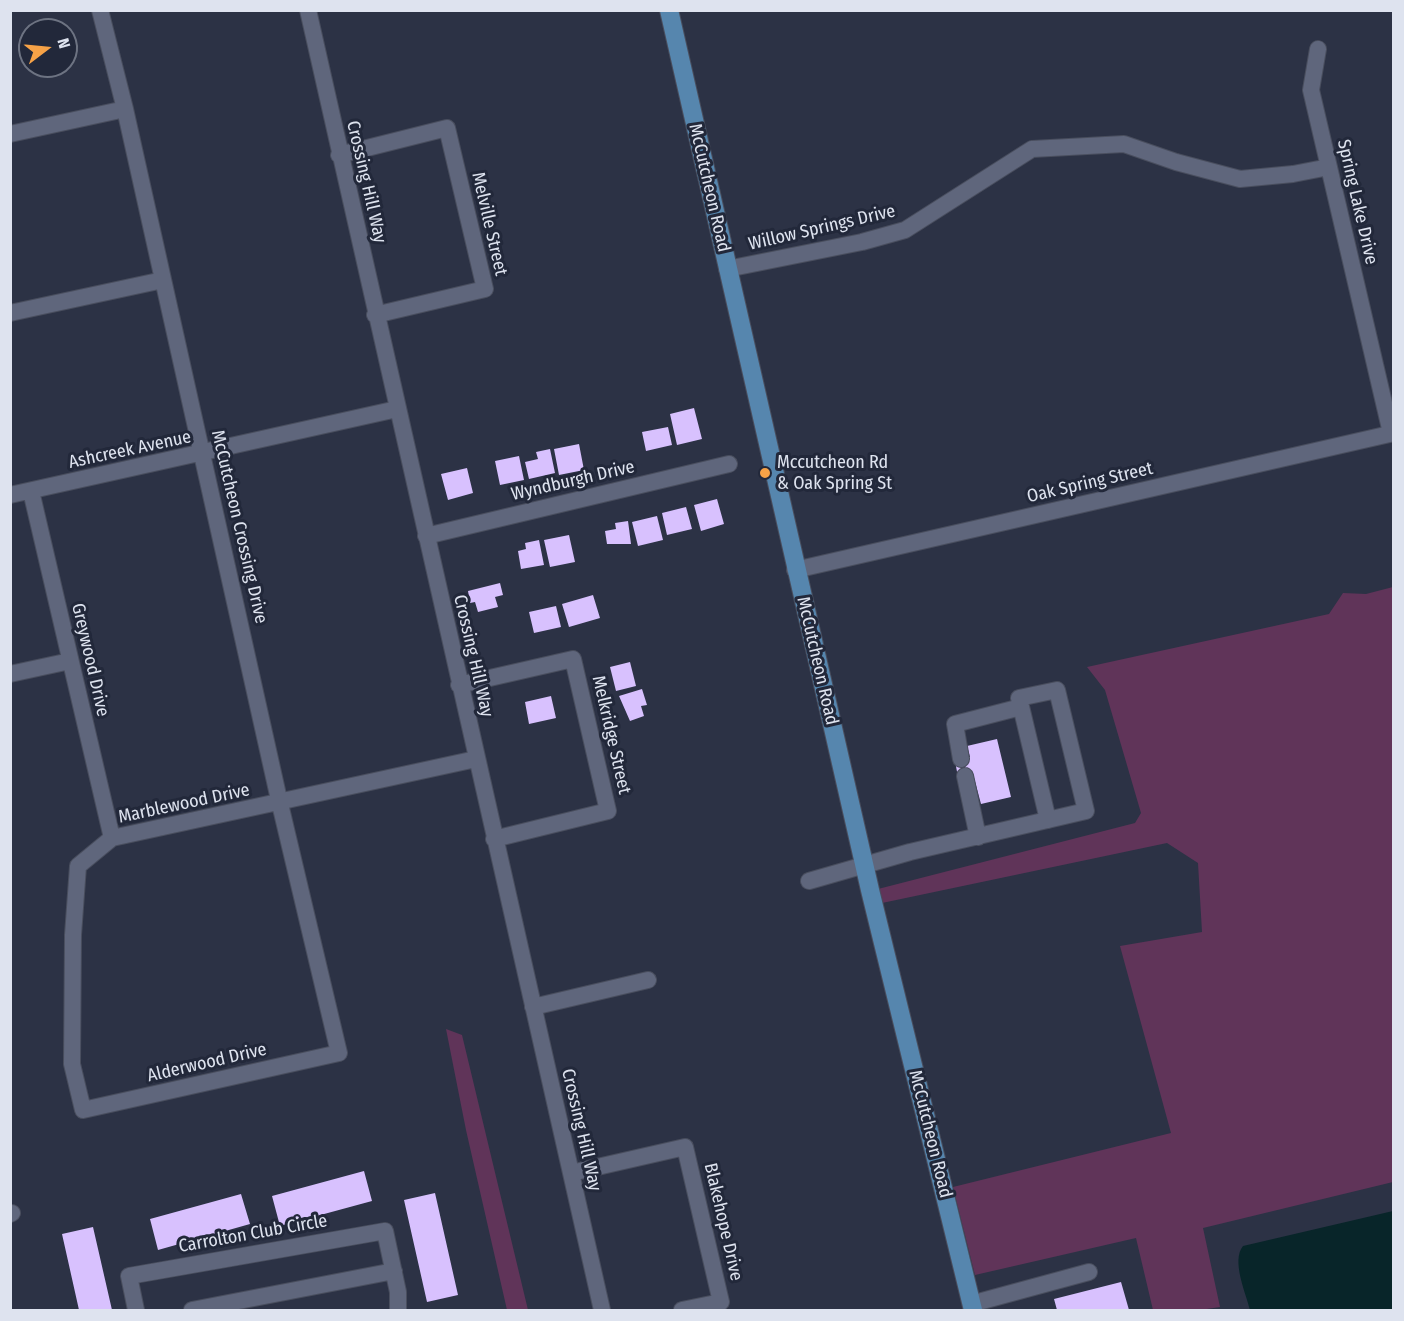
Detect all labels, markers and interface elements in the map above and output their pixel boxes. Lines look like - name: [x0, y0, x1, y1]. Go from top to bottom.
- north arrow: [18, 18, 78, 78]
- text: N: [53, 36, 74, 51]
- street label: Crossing Hill Way: [341, 119, 391, 245]
- street label: McCutcheon Road: [684, 122, 734, 254]
- street label: Spring Lake Drive: [1332, 137, 1382, 267]
- street label: Melville Street: [467, 170, 511, 278]
- street label: Willow Springs Drive: [746, 201, 898, 255]
- street label: Ashcreek Avenue: [67, 426, 193, 474]
- street label: McCutcheon Crossing Drive: [206, 428, 272, 626]
- place label: Mccutcheon Rd & Oak Spring St: [777, 452, 892, 494]
- street label: Wyndburgh Drive: [509, 456, 637, 506]
- street label: Oak Spring Street: [1025, 458, 1155, 508]
- marker: Mccutcheon Rd & Oak Spring St: [758, 466, 772, 480]
- street label: Crossing Hill Way: [448, 593, 498, 719]
- street label: McCutcheon Road: [792, 595, 842, 727]
- street label: Greywood Drive: [66, 601, 114, 719]
- street label: Melkridge Street: [587, 674, 635, 796]
- street label: Marblewood Drive: [116, 780, 252, 828]
- street label: Alderwood Drive: [145, 1039, 269, 1087]
- street label: Crossing Hill Way: [556, 1067, 606, 1193]
- street label: McCutcheon Road: [904, 1068, 956, 1200]
- street label: Blakehope Drive: [699, 1161, 747, 1283]
- street label: Carrolton Club Circle: [177, 1210, 329, 1258]

